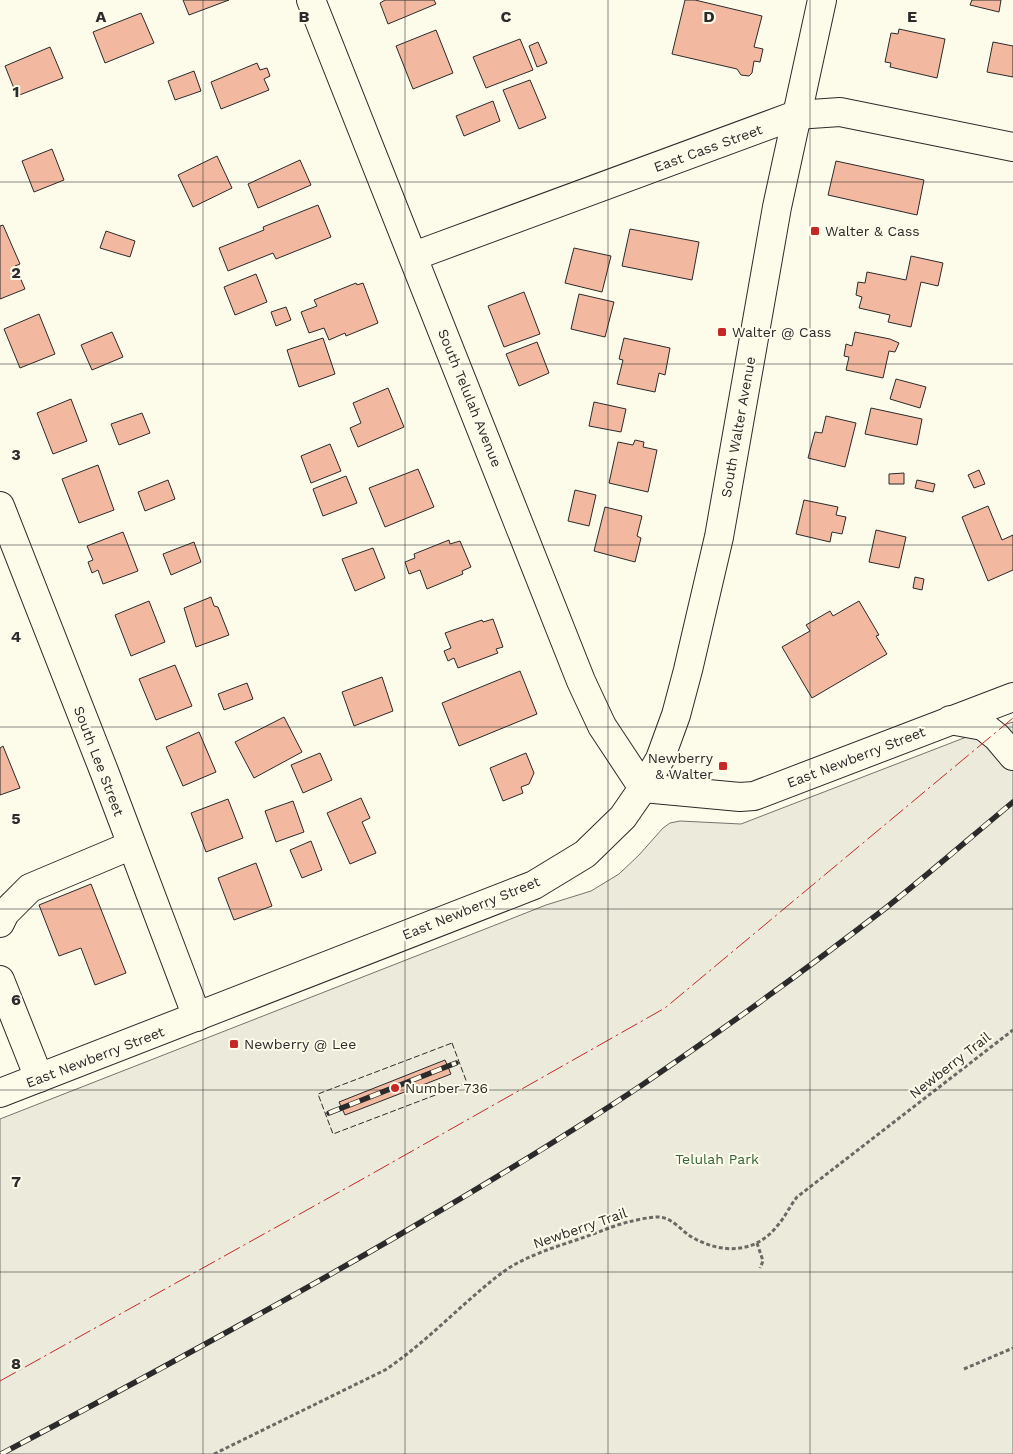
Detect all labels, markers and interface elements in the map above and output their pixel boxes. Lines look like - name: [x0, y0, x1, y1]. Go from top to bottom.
- text: A: [96, 7, 107, 26]
- text: B: [299, 7, 310, 26]
- text: C: [501, 7, 512, 26]
- text: D: [703, 7, 715, 26]
- text: E: [907, 7, 917, 26]
- text: 1: [13, 82, 19, 101]
- street label: East Cass Street: [652, 121, 764, 175]
- place label: Walter & Cass: [825, 223, 920, 239]
- marker: Walter & Cass: [809, 225, 821, 237]
- text: 2: [11, 263, 21, 282]
- place label: Walter @ Cass: [732, 324, 831, 340]
- marker: Walter @ Cass: [716, 326, 728, 338]
- street label: South Telulah Avenue: [435, 327, 505, 469]
- street label: South Walter Avenue: [718, 355, 758, 499]
- text: 3: [11, 445, 21, 464]
- text: 4: [11, 627, 21, 646]
- street label: South Lee Street: [71, 704, 127, 818]
- street label: East Newberry Street: [785, 723, 927, 791]
- place label: Newberry & Walter: [648, 750, 714, 782]
- marker: Newberry & Walter: [717, 760, 729, 772]
- text: 5: [11, 809, 21, 828]
- street label: East Newberry Street: [400, 873, 542, 943]
- text: 6: [11, 990, 21, 1009]
- street label: East Newberry Street: [24, 1023, 166, 1091]
- street label: Newberry Trail: [906, 1028, 994, 1102]
- place label: Newberry @ Lee: [244, 1036, 356, 1052]
- marker: Newberry @ Lee: [228, 1038, 240, 1050]
- place label: Number 736: [405, 1080, 488, 1096]
- marker: Number 736: [389, 1082, 401, 1094]
- park label: Telulah Park: [675, 1151, 759, 1167]
- text: 7: [11, 1172, 21, 1191]
- street label: Newberry Trail: [531, 1204, 630, 1252]
- text: 8: [11, 1354, 21, 1373]

